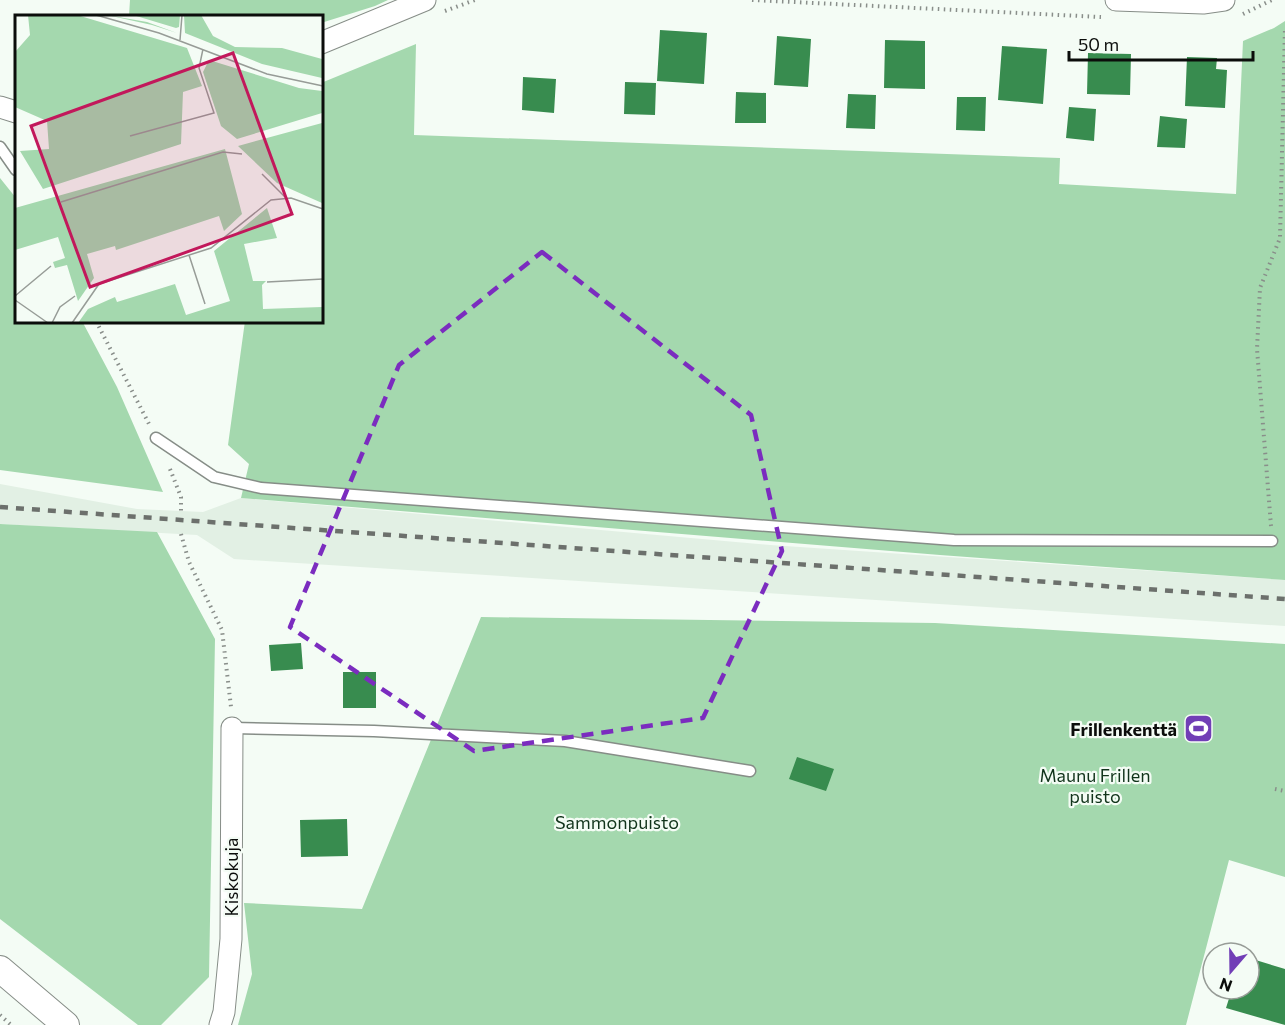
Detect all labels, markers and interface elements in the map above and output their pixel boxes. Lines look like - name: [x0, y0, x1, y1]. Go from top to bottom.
- inset map: [15, 15, 322, 322]
- scale bar: [1069, 24, 1254, 62]
- text: 50 m: [1078, 33, 1119, 55]
- sports icon: Frillenkenttä: [1182, 713, 1214, 745]
- place label: Frillenkenttä: [1070, 718, 1177, 740]
- park label: Maunu Frillen puisto: [1039, 764, 1151, 807]
- park label: Sammonpuisto: [555, 811, 679, 833]
- street label: Kiskokuja: [220, 838, 242, 916]
- north arrow: [1201, 941, 1261, 1001]
- text: N: [1217, 975, 1235, 997]

